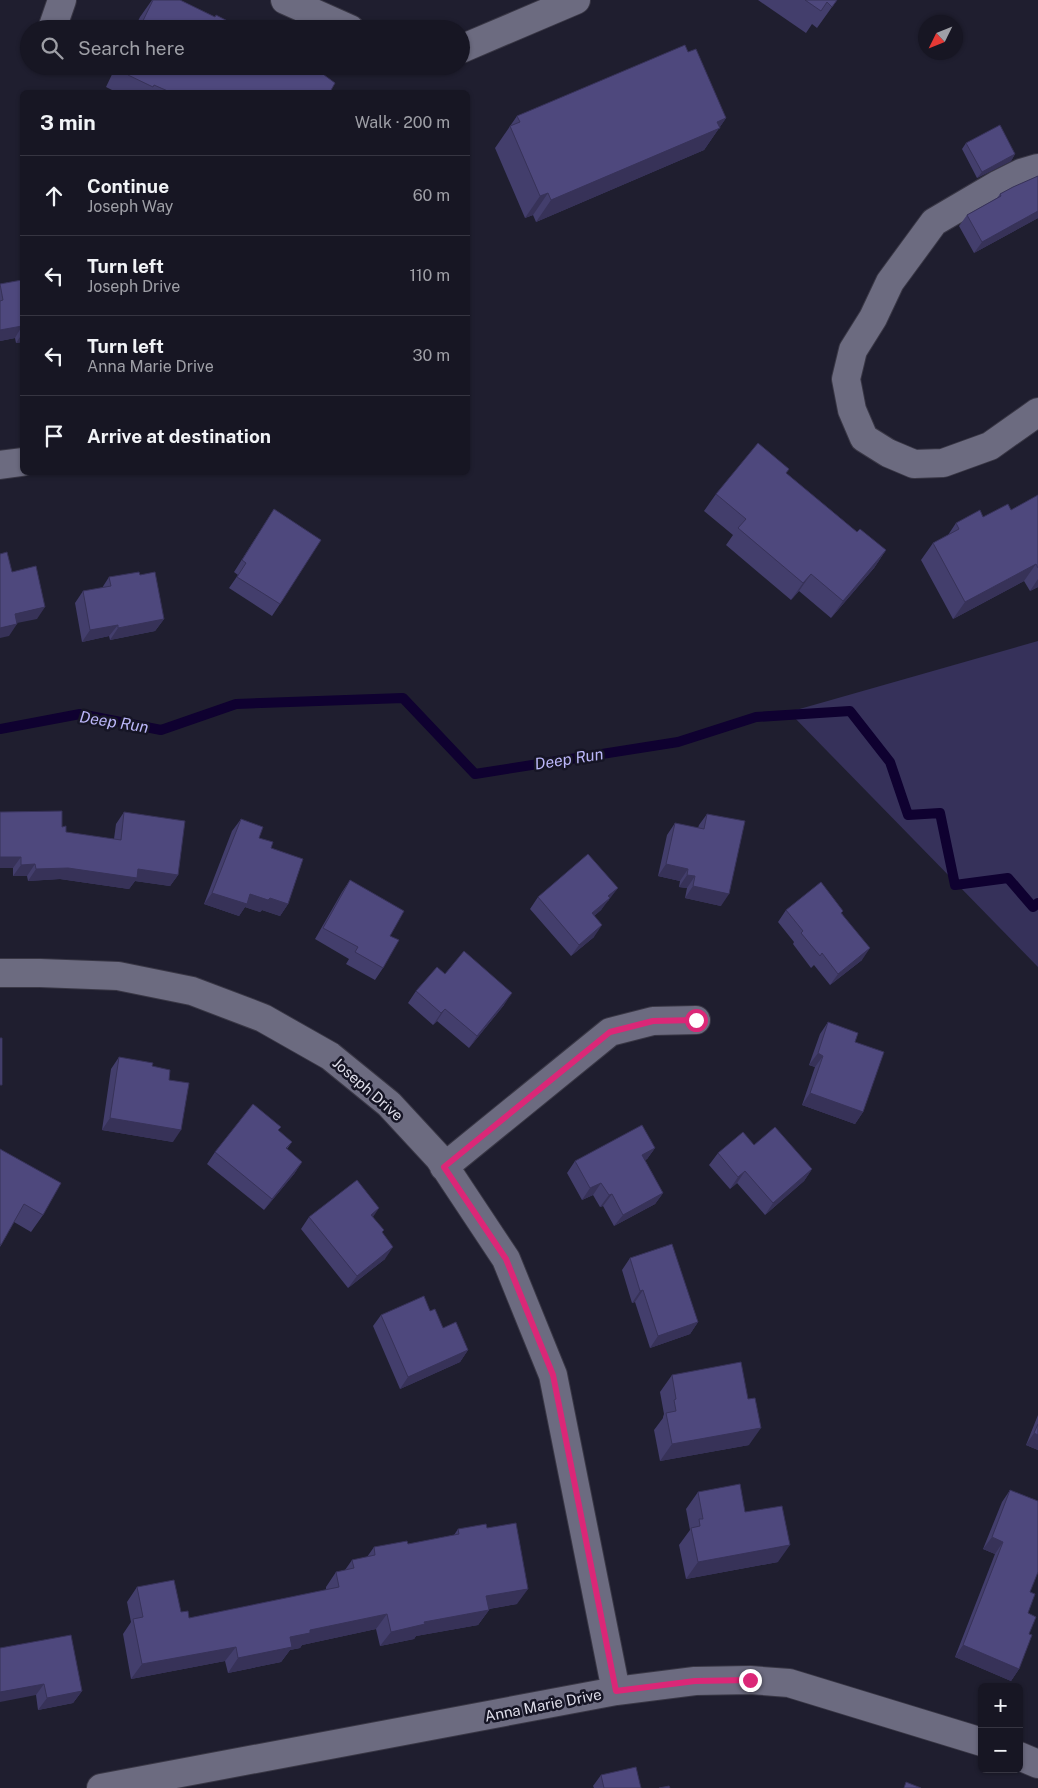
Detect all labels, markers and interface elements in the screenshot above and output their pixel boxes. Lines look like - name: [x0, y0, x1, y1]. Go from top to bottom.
- north arrow: [918, 15, 963, 60]
- search box: [20, 20, 470, 75]
- icon: search: [38, 34, 66, 62]
- text: Search here: [78, 37, 185, 59]
- text: 3 min: [40, 110, 96, 135]
- text: Walk · 200 m: [355, 113, 450, 132]
- text: Continue: [87, 175, 169, 197]
- icon: ahead: [40, 182, 68, 210]
- text: 60 m: [413, 186, 450, 205]
- text: Joseph Way: [87, 197, 173, 216]
- text: Turn left: [87, 255, 164, 277]
- icon: left: [40, 262, 68, 290]
- text: 110 m: [409, 266, 450, 285]
- text: Joseph Drive: [87, 277, 180, 296]
- text: Turn left: [87, 335, 164, 357]
- icon: left: [40, 342, 68, 370]
- text: 30 m: [413, 346, 450, 365]
- text: Anna Marie Drive: [87, 357, 214, 376]
- icon: arrive: [40, 422, 68, 450]
- text: Arrive at destination: [87, 425, 271, 447]
- water label: Deep Run: [78, 707, 150, 737]
- water label: Deep Run: [533, 744, 605, 774]
- route start: [685, 1009, 708, 1032]
- street label: Joseph Drive: [329, 1054, 407, 1124]
- route end: [739, 1669, 762, 1692]
- map controls: [978, 1683, 1023, 1773]
- button: +: [978, 1683, 1023, 1728]
- street label: Anna Marie Drive: [483, 1685, 603, 1725]
- button: −: [978, 1728, 1023, 1773]

